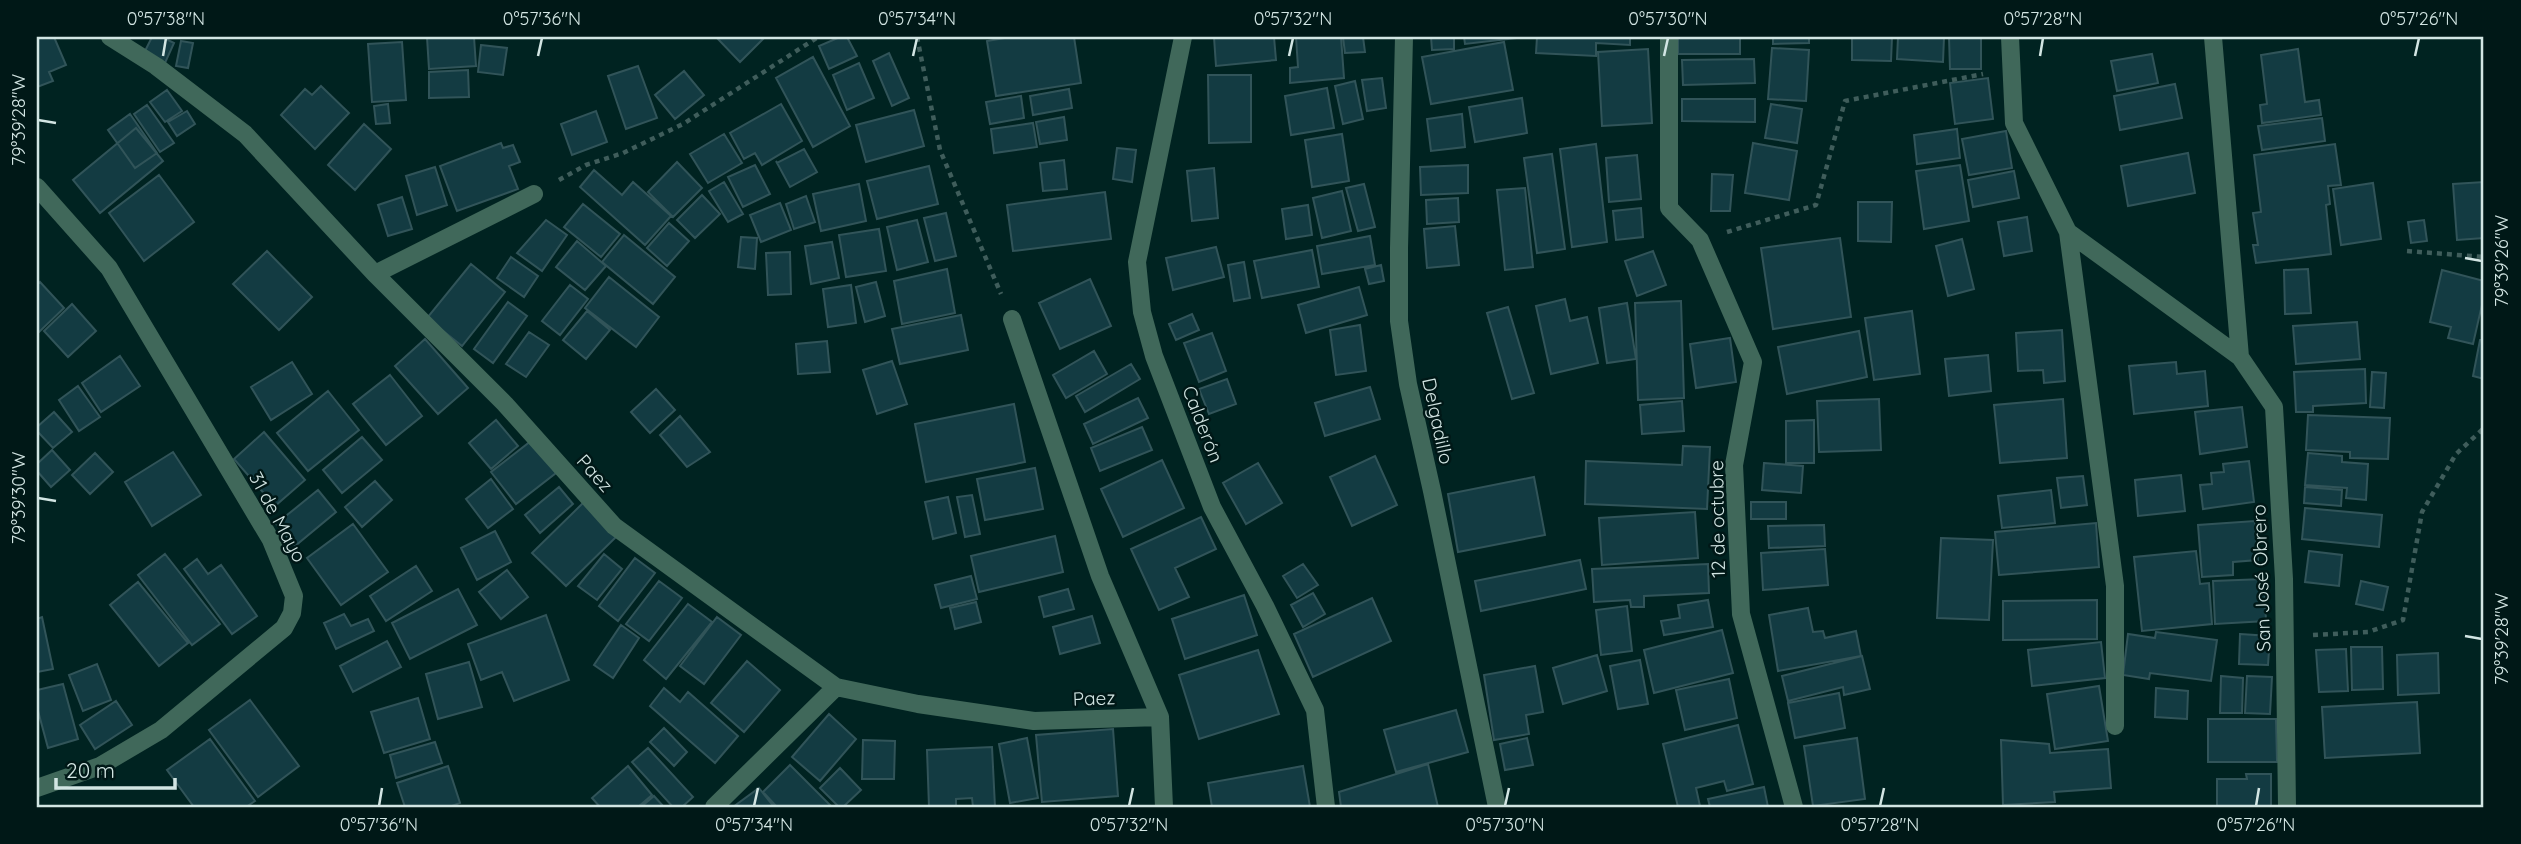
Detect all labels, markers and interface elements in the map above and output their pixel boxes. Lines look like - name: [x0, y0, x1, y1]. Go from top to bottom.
- text: 0°57'38"N: [127, 7, 205, 30]
- text: 0°57'36"N: [503, 7, 581, 30]
- text: 0°57'34"N: [878, 7, 956, 30]
- text: 0°57'32"N: [1254, 7, 1332, 30]
- text: 0°57'30"N: [1628, 7, 1708, 30]
- text: 0°57'28"N: [2004, 7, 2082, 30]
- text: 0°57'26"N: [2380, 7, 2458, 30]
- text: 79°39'28"W: [7, 74, 30, 166]
- text: 79°39'26"W: [2490, 215, 2513, 307]
- street label: Delgadillo: [1417, 376, 1459, 466]
- street label: Calderón: [1177, 382, 1229, 466]
- street label: Paez: [572, 449, 618, 497]
- text: 79°39'30"W: [7, 452, 30, 544]
- street label: 12 de octubre: [1704, 460, 1730, 578]
- street label: 31 de Mayo: [244, 468, 312, 566]
- street label: San José Obrero: [2246, 504, 2276, 652]
- text: 79°39'28"W: [2490, 593, 2513, 685]
- street label: Paez: [1072, 685, 1116, 711]
- scale bar: [56, 746, 175, 790]
- text: 20 m: [66, 757, 115, 783]
- text: 0°57'36"N: [340, 813, 418, 836]
- text: 0°57'34"N: [715, 813, 793, 836]
- text: 0°57'32"N: [1090, 813, 1168, 836]
- text: 0°57'30"N: [1465, 813, 1545, 836]
- text: 0°57'28"N: [1841, 813, 1919, 836]
- text: 0°57'26"N: [2217, 813, 2295, 836]

